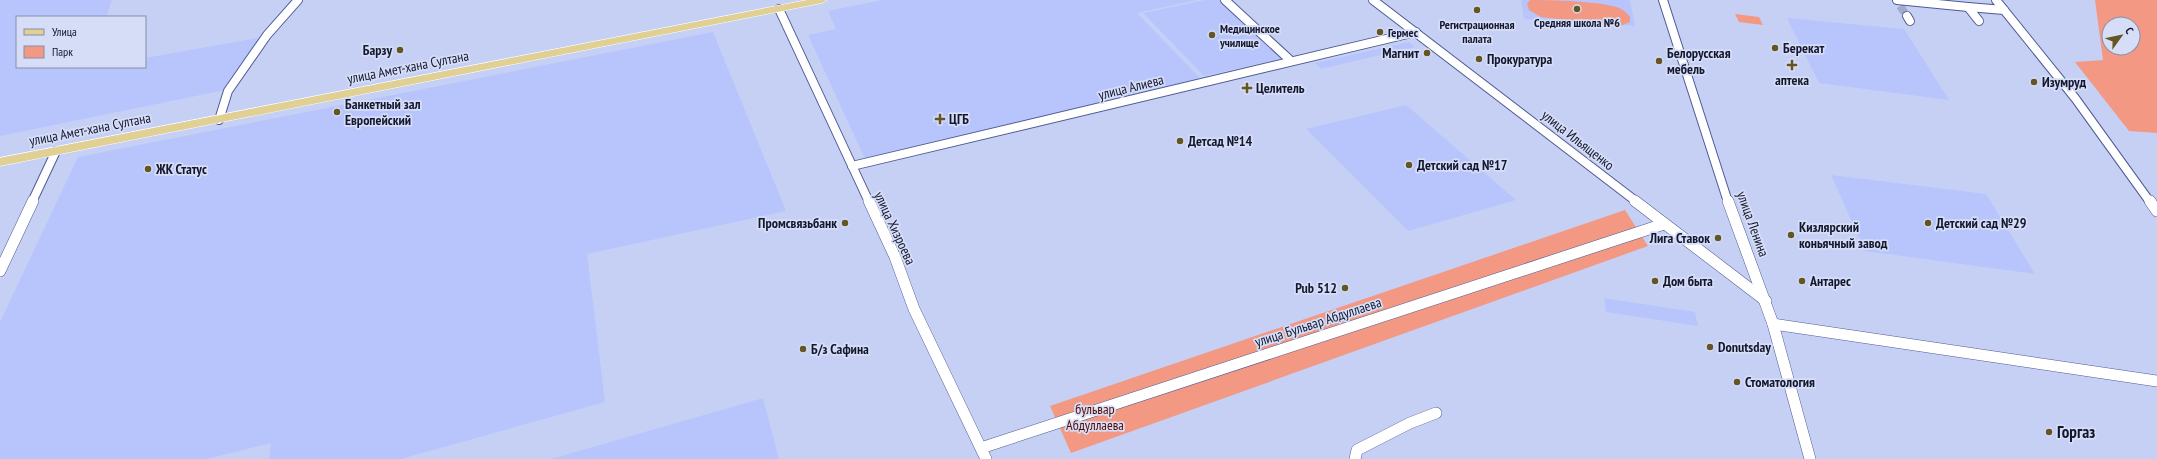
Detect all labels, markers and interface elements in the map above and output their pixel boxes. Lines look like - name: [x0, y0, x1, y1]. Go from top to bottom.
- marker: Средняя школа №6: [1572, 4, 1582, 14]
- marker: Регистрационная палата: [1472, 5, 1482, 15]
- place label: Средняя школа №6: [1534, 15, 1620, 30]
- legend: [16, 16, 146, 68]
- north arrow: [2101, 16, 2141, 56]
- place label: Регистрационная палата: [1439, 17, 1515, 46]
- place label: Медицинское училище: [1219, 21, 1280, 50]
- text: Улица: [52, 24, 77, 39]
- place label: Гермес: [1388, 25, 1419, 40]
- text: С: [2122, 25, 2137, 36]
- marker: Гермес: [1375, 27, 1385, 37]
- marker: Медицинское училище: [1207, 30, 1217, 40]
- place label: Берекат: [1783, 39, 1824, 57]
- place label: Барзу: [363, 41, 392, 59]
- marker: Берекат: [1770, 43, 1780, 53]
- text: Парк: [52, 44, 73, 59]
- place label: Магнит: [1382, 44, 1419, 62]
- place label: Белорусская мебель: [1667, 44, 1731, 78]
- marker: Барзу: [395, 45, 405, 55]
- street label: улица Амет-хана Султана: [346, 46, 470, 88]
- marker: Магнит: [1422, 48, 1432, 58]
- place label: Прокуратура: [1487, 50, 1552, 68]
- marker: Прокуратура: [1474, 54, 1484, 64]
- marker: Белорусская мебель: [1654, 56, 1664, 66]
- marker: аптека: [1787, 60, 1797, 70]
- street label: улица Алиева: [1096, 70, 1166, 104]
- place label: аптека: [1775, 71, 1809, 89]
- place label: Изумруд: [2042, 73, 2086, 91]
- marker: Изумруд: [2029, 77, 2039, 87]
- place label: Целитель: [1256, 79, 1305, 97]
- marker: Целитель: [1241, 82, 1253, 94]
- place label: Банкетный зал Европейский: [345, 95, 421, 129]
- street label: улица Ильященко: [1538, 106, 1618, 174]
- marker: Банкетный зал Европейский: [332, 107, 342, 117]
- street label: улица Амет-хана Султана: [28, 108, 152, 150]
- place label: ЦГБ: [949, 110, 969, 128]
- marker: ЦГБ: [934, 113, 946, 125]
- place label: Детсад №14: [1188, 132, 1253, 150]
- marker: Детсад №14: [1175, 136, 1185, 146]
- place label: Детский сад №17: [1417, 156, 1508, 174]
- place label: ЖК Статус: [155, 160, 207, 178]
- marker: Детский сад №17: [1404, 160, 1414, 170]
- marker: ЖК Статус: [143, 164, 153, 174]
- street label: улица Хизроева: [870, 189, 920, 267]
- street label: улица Ленина: [1733, 189, 1773, 259]
- place label: Промсвязьбанк: [758, 214, 837, 232]
- place label: Детский сад №29: [1936, 214, 2027, 232]
- marker: Промсвязьбанк: [840, 218, 850, 228]
- place label: Кизлярский коньячный завод: [1799, 218, 1888, 252]
- marker: Детский сад №29: [1923, 218, 1933, 228]
- place label: Лига Ставок: [1649, 229, 1710, 247]
- marker: Кизлярский коньячный завод: [1786, 230, 1796, 240]
- marker: Лига Ставок: [1713, 233, 1723, 243]
- place label: Дом быта: [1663, 272, 1713, 290]
- place label: Антарес: [1809, 272, 1851, 290]
- marker: Дом быта: [1650, 276, 1660, 286]
- marker: Антарес: [1797, 276, 1807, 286]
- place label: Pub 512: [1295, 279, 1337, 297]
- marker: Pub 512: [1340, 283, 1350, 293]
- street label: улица Бульвар Абдуллаева: [1253, 293, 1383, 351]
- place label: Donutsday: [1718, 338, 1771, 356]
- place label: Б/з Сафина: [811, 340, 869, 358]
- marker: Donutsday: [1705, 342, 1715, 352]
- marker: Б/з Сафина: [798, 344, 808, 354]
- place label: Стоматология: [1745, 373, 1815, 391]
- marker: Стоматология: [1732, 377, 1742, 387]
- park label: бульвар Абдуллаева: [1066, 400, 1124, 434]
- place label: Горгаз: [2057, 421, 2095, 443]
- marker: Горгаз: [2044, 427, 2054, 437]

